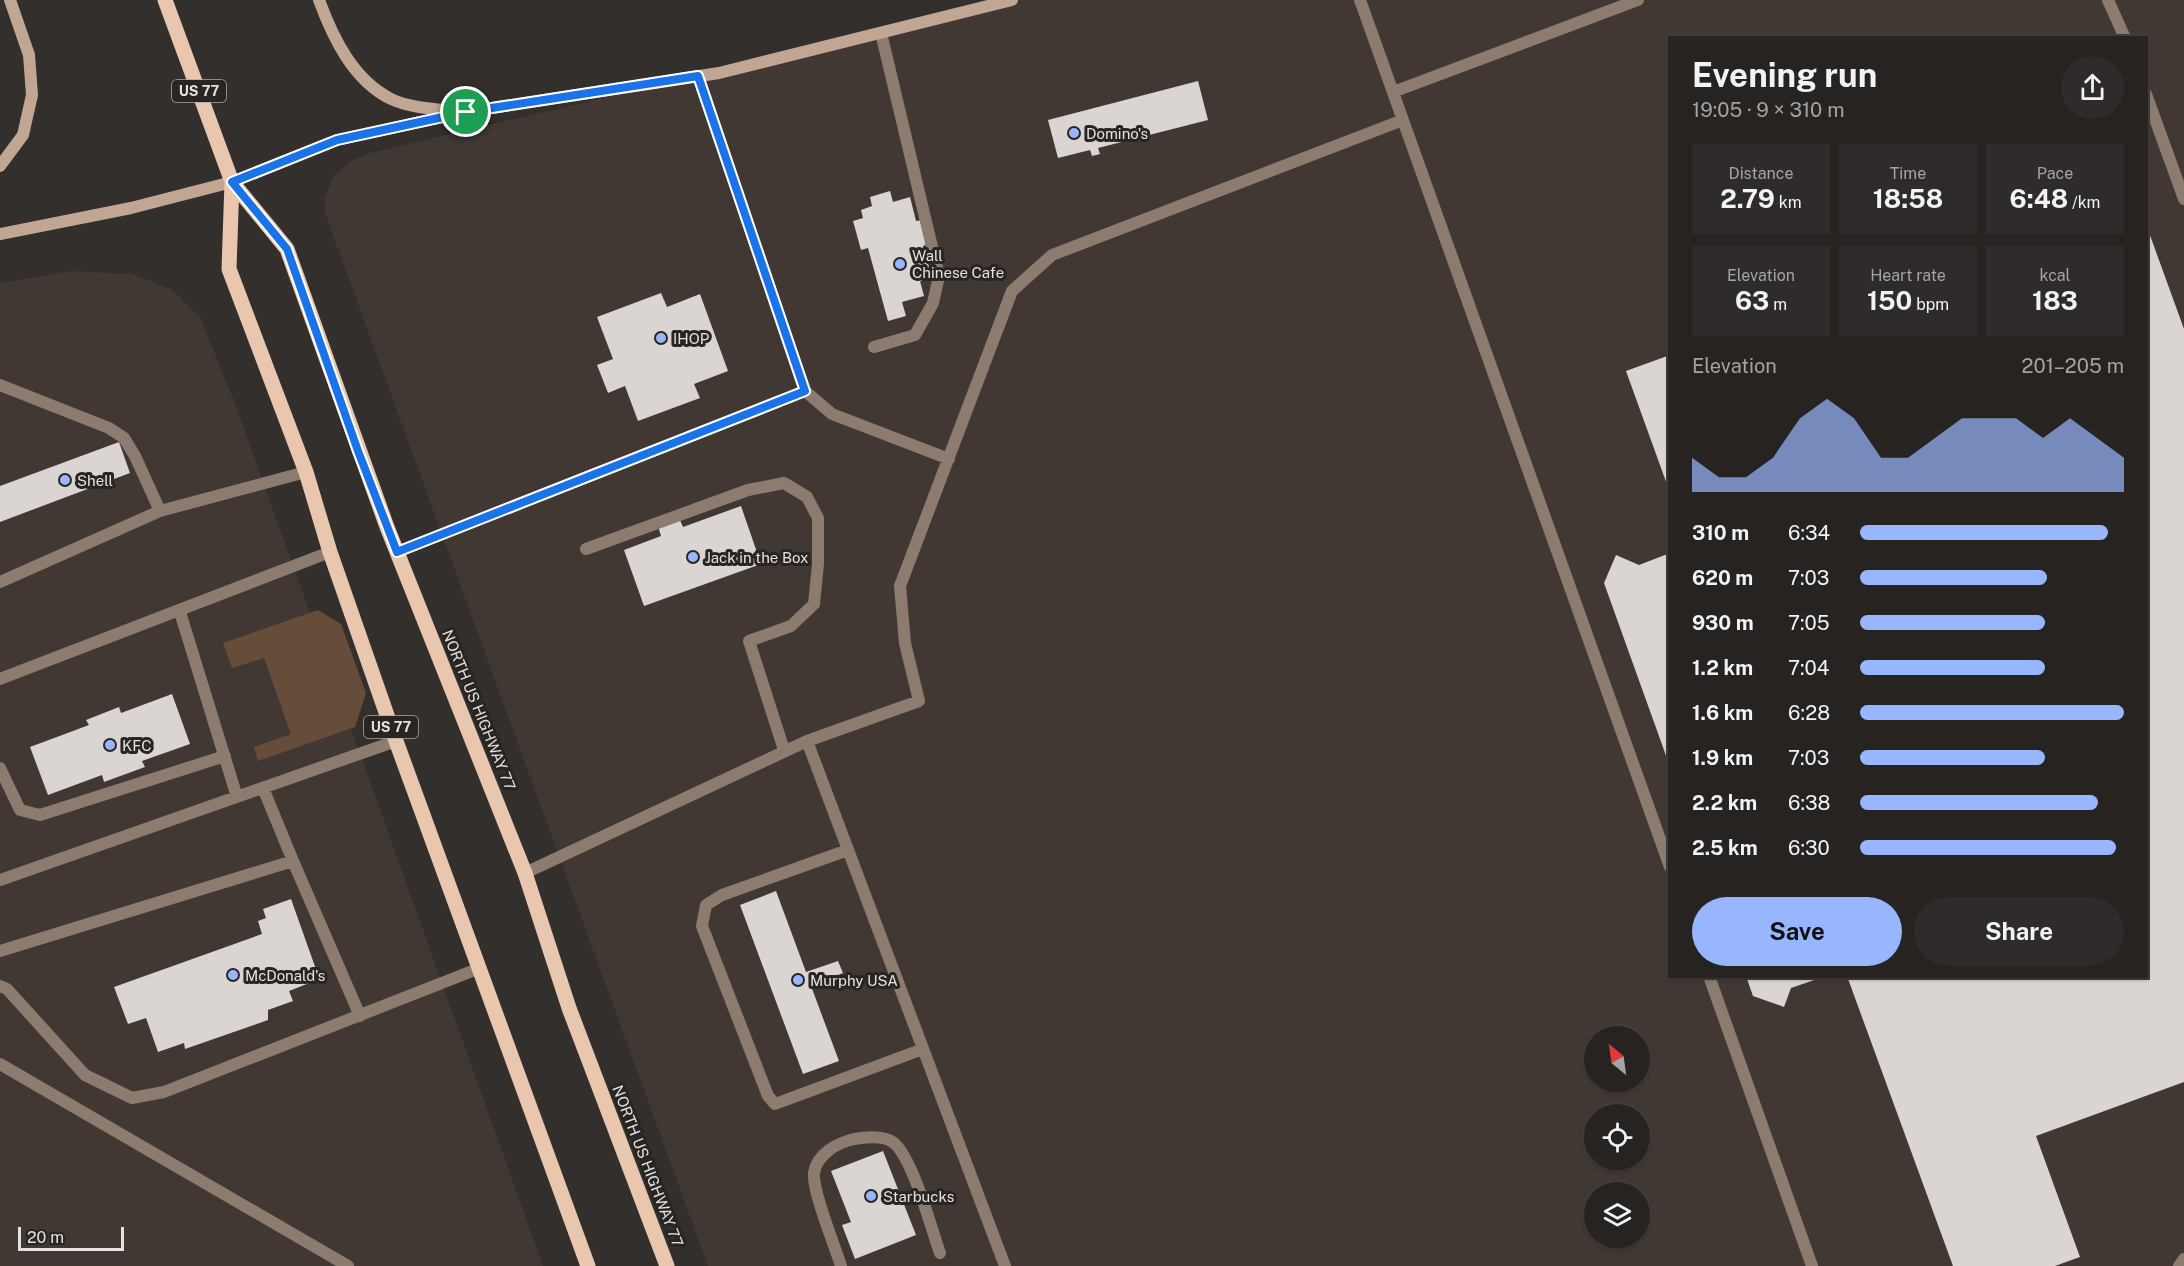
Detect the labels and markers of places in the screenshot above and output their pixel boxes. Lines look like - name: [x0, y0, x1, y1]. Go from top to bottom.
- pin: [440, 86, 491, 137]
- place label: Domino's: [1086, 125, 1148, 142]
- marker: Domino's: [1067, 126, 1081, 140]
- place label: Wall Chinese Cafe: [912, 247, 1004, 281]
- marker: Wall Chinese Cafe: [893, 257, 907, 271]
- place label: IHOP: [673, 330, 710, 347]
- marker: IHOP: [654, 331, 668, 345]
- place label: Shell: [77, 472, 113, 489]
- marker: Shell: [58, 473, 72, 487]
- place label: Jack in the Box: [705, 549, 808, 566]
- marker: Jack in the Box: [686, 550, 700, 564]
- place label: KFC: [122, 737, 151, 754]
- marker: KFC: [103, 738, 117, 752]
- place label: McDonald's: [245, 967, 325, 984]
- marker: McDonald's: [226, 968, 240, 982]
- place label: Murphy USA: [810, 972, 898, 989]
- marker: Murphy USA: [791, 973, 805, 987]
- place label: Starbucks: [883, 1188, 954, 1205]
- marker: Starbucks: [864, 1189, 878, 1203]

